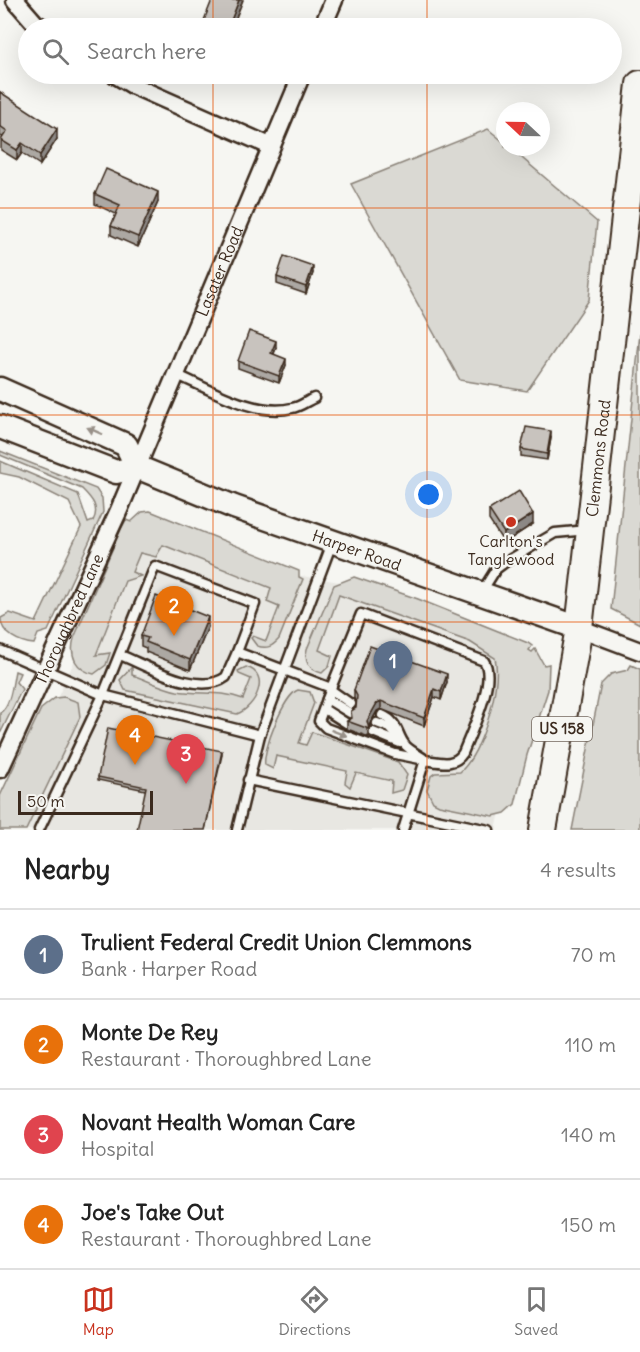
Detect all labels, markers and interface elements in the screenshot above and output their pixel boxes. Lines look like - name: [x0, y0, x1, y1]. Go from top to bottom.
- search box: [18, 18, 622, 84]
- icon: search: [39, 35, 72, 68]
- text: Search here: [87, 37, 206, 65]
- north arrow: [496, 102, 550, 156]
- street label: Lasater Road: [191, 223, 247, 319]
- street label: Clemmons Road: [582, 399, 615, 518]
- one-way arrow: [87, 427, 104, 436]
- your location: [414, 480, 443, 509]
- marker: Carlton's Tanglewood: [504, 515, 518, 529]
- street label: Harper Road: [310, 525, 404, 575]
- place label: Carlton's Tanglewood: [468, 531, 554, 569]
- street label: Thoroughbred Lane: [30, 550, 108, 688]
- pin: 2: [154, 586, 194, 636]
- pin: 1: [374, 642, 412, 691]
- pin: 4: [116, 716, 154, 765]
- road number: US 158: [532, 717, 592, 741]
- one-way arrow: [330, 729, 348, 738]
- pin: 3: [166, 734, 206, 784]
- scale bar: [18, 788, 153, 816]
- text: 50 m: [27, 791, 65, 811]
- text: Nearby: [24, 853, 110, 886]
- text: 4 results: [540, 857, 616, 882]
- text: Trulient Federal Credit Union Clemmons: [81, 928, 472, 956]
- text: 1: [40, 942, 47, 967]
- text: 70 m: [571, 942, 616, 967]
- text: Bank · Harper Road: [81, 956, 257, 981]
- text: Monte De Rey: [81, 1018, 218, 1046]
- text: 2: [38, 1032, 49, 1057]
- text: 110 m: [565, 1032, 616, 1057]
- text: Restaurant · Thoroughbred Lane: [81, 1046, 372, 1071]
- text: Novant Health Woman Care: [81, 1108, 355, 1136]
- text: 3: [38, 1122, 49, 1147]
- text: 140 m: [561, 1122, 616, 1147]
- text: Hospital: [81, 1136, 154, 1161]
- text: Joe's Take Out: [81, 1198, 224, 1226]
- text: 4: [38, 1212, 49, 1237]
- text: 150 m: [561, 1212, 616, 1237]
- text: Restaurant · Thoroughbred Lane: [81, 1226, 372, 1251]
- tab: Map: [82, 1283, 115, 1339]
- tab: Directions: [278, 1283, 351, 1339]
- tab: Saved: [514, 1283, 558, 1339]

